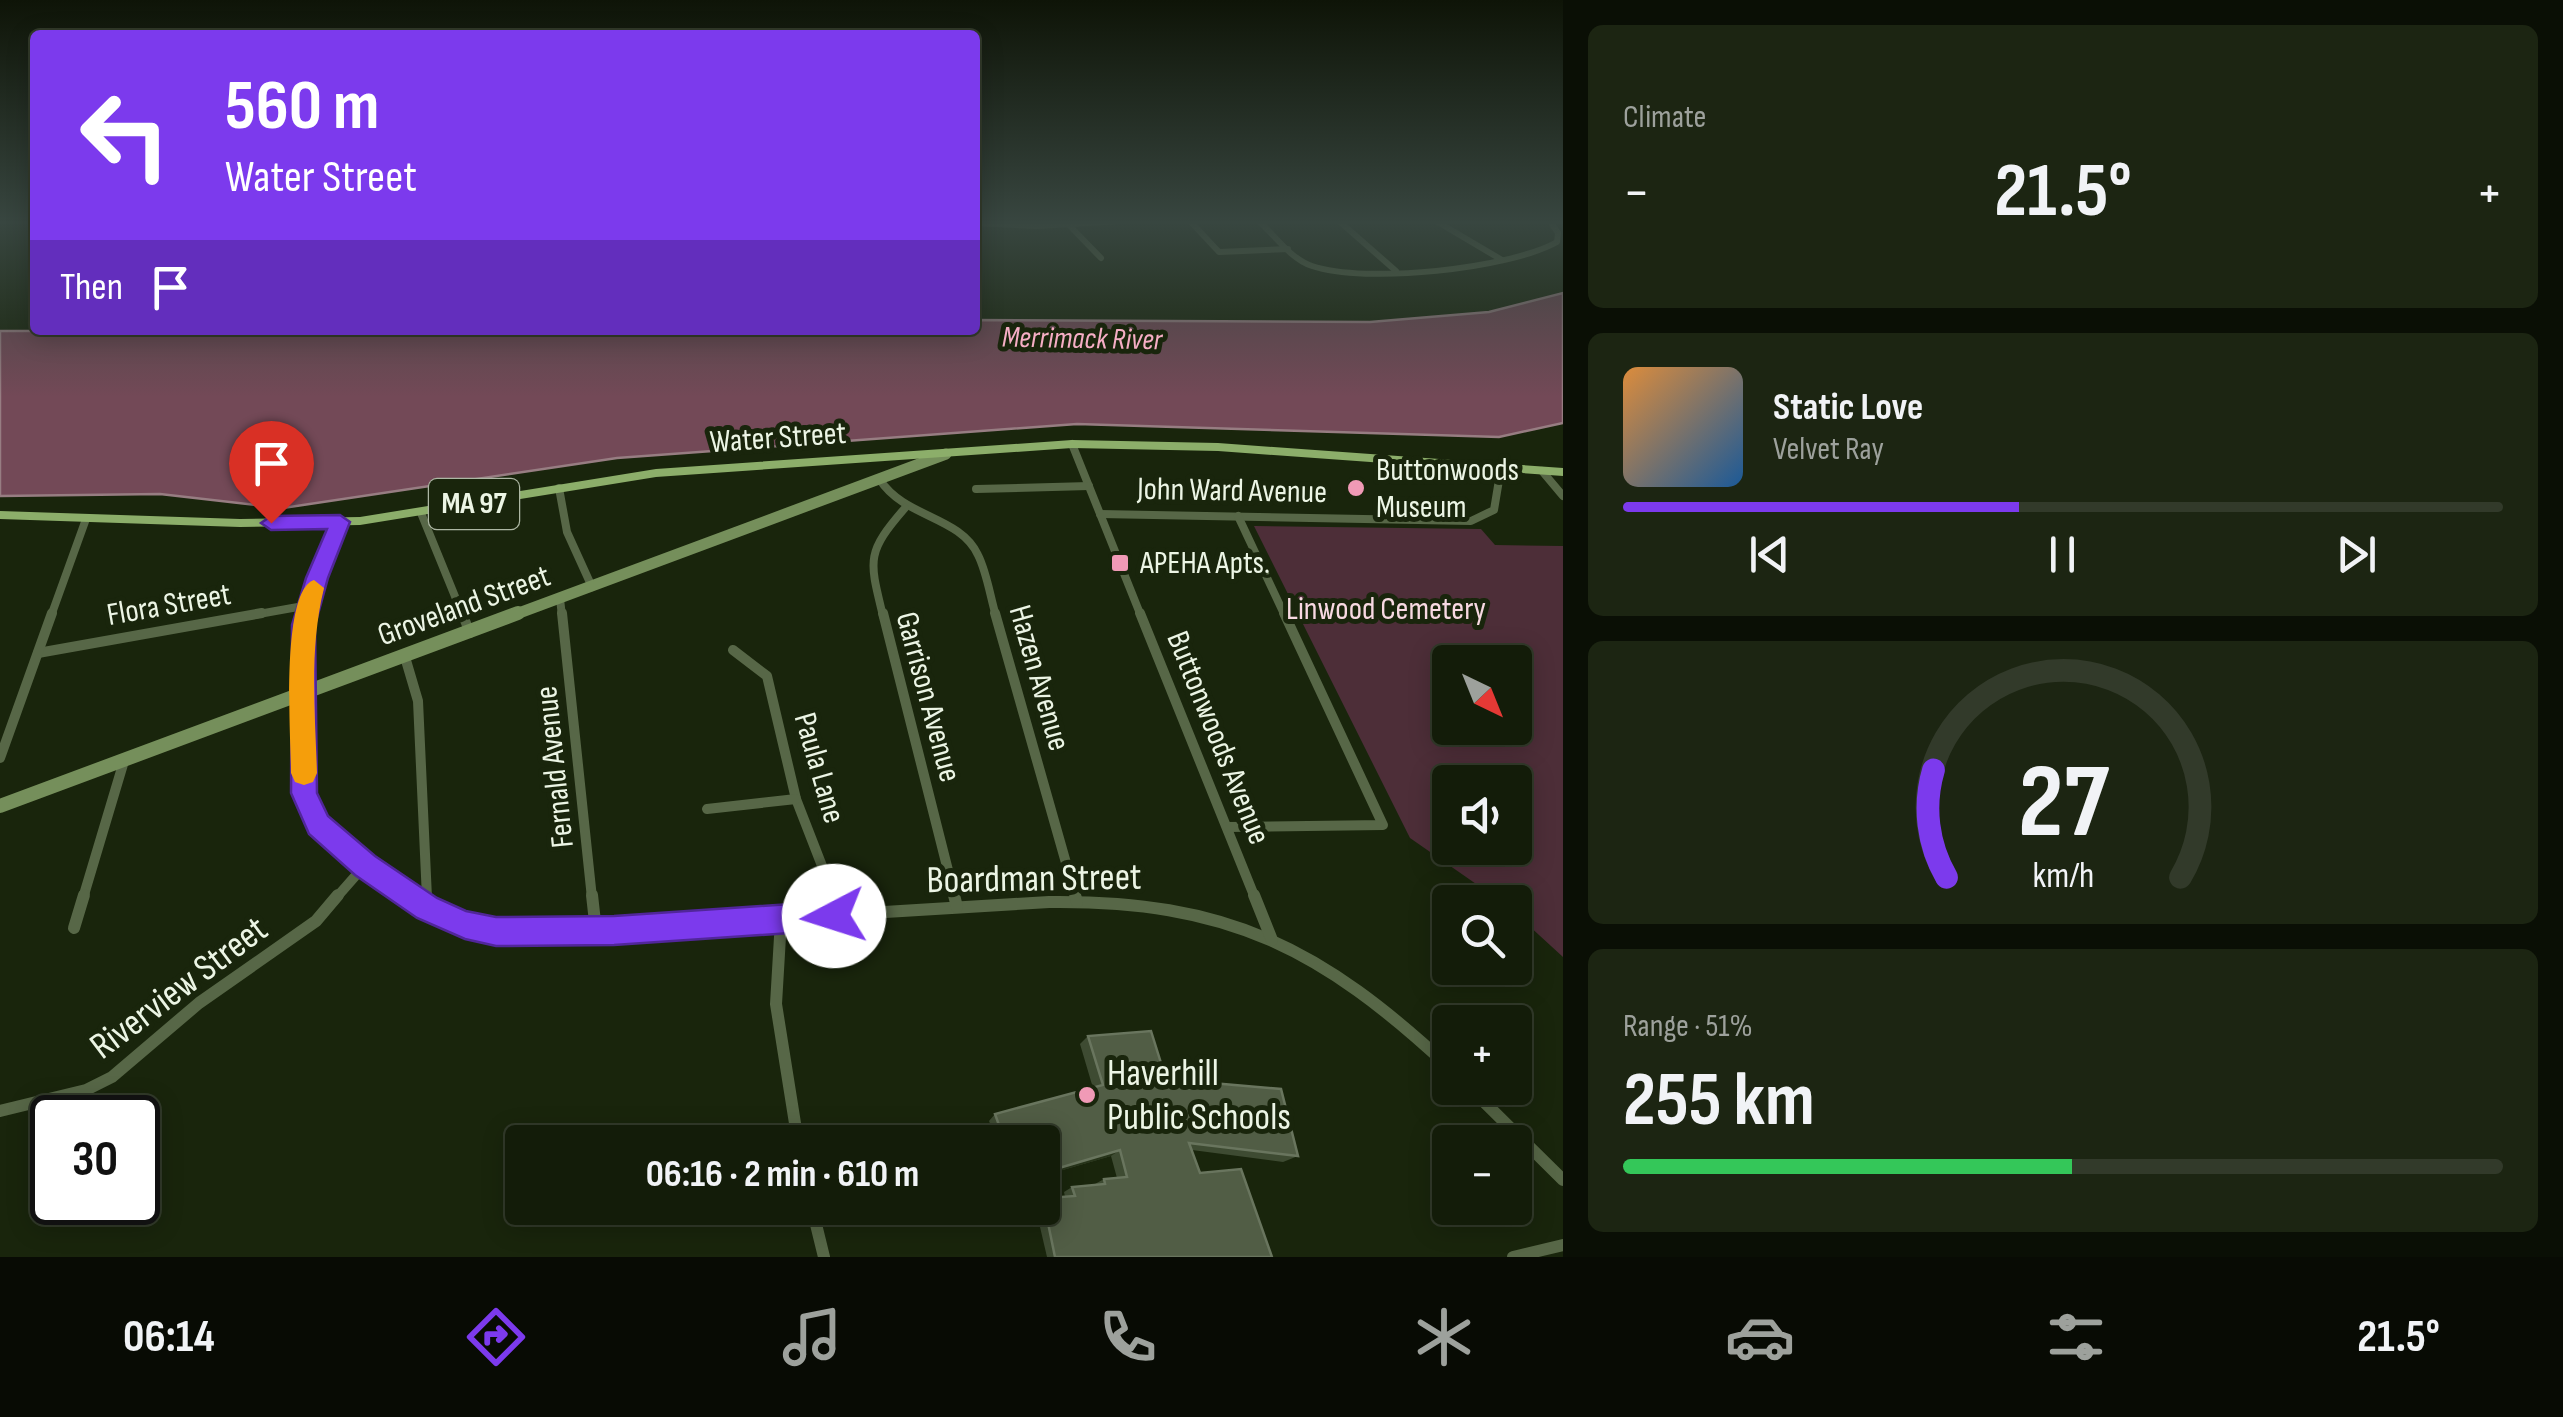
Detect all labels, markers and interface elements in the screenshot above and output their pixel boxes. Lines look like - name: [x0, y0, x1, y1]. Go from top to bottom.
- text: 560 m: [225, 65, 379, 149]
- icon: left: [60, 70, 190, 200]
- text: Climate: [1623, 98, 1706, 137]
- text: 21.5°: [1994, 147, 2132, 238]
- text: Water Street: [225, 150, 417, 205]
- text: −: [1623, 160, 1650, 227]
- text: +: [2476, 160, 2503, 227]
- icon: arrive: [143, 260, 198, 315]
- text: Then: [60, 265, 123, 310]
- water label: Merrimack River: [1002, 320, 1164, 358]
- text: Static Love: [1773, 385, 1923, 430]
- street label: Water Street: [709, 414, 847, 462]
- pin: [229, 421, 314, 524]
- text: Velvet Ray: [1773, 430, 1884, 469]
- icon: arrive: [244, 436, 299, 491]
- place label: Buttonwoods Museum: [1376, 451, 1519, 527]
- street label: John Ward Avenue: [1136, 470, 1327, 512]
- marker: Buttonwoods Museum: [1345, 477, 1367, 499]
- road number: MA 97: [429, 479, 519, 529]
- icon: previous: [1742, 527, 1797, 582]
- icon: pause: [2035, 527, 2090, 582]
- icon: next: [2329, 527, 2384, 582]
- place label: APEHA Apts.: [1139, 544, 1270, 583]
- marker: APEHA Apts.: [1109, 552, 1131, 574]
- street label: Groveland Street: [372, 557, 556, 655]
- street label: Flora Street: [104, 575, 234, 635]
- park label: Linwood Cemetery: [1286, 590, 1486, 629]
- street label: Hazen Avenue: [1000, 601, 1078, 755]
- street label: Garrison Avenue: [887, 608, 969, 786]
- street label: Buttonwoods Avenue: [1158, 626, 1278, 850]
- north arrow: [1432, 645, 1532, 745]
- map controls: [1432, 645, 1532, 1225]
- street label: Fernald Avenue: [527, 684, 583, 850]
- street label: Paula Lane: [785, 708, 853, 828]
- text: 27: [2018, 741, 2109, 866]
- button: sound: [1432, 765, 1532, 865]
- street label: Boardman Street: [926, 855, 1142, 903]
- text: km/h: [2032, 855, 2094, 898]
- position arrow: [782, 864, 886, 968]
- button: search: [1432, 885, 1532, 985]
- street label: Riverview Street: [82, 907, 276, 1069]
- button: +: [1432, 1005, 1532, 1105]
- text: Range · 51%: [1623, 1007, 1753, 1046]
- place label: Haverhill Public Schools: [1107, 1051, 1291, 1140]
- text: 255 km: [1623, 1056, 1815, 1147]
- marker: Haverhill Public Schools: [1076, 1084, 1098, 1106]
- speed limit sign: 30: [30, 1095, 160, 1225]
- button: −: [1432, 1125, 1532, 1225]
- text: 06:16 · 2 min · 610 m: [646, 1152, 919, 1197]
- icon: directions: [461, 1302, 531, 1372]
- icon: music: [777, 1302, 847, 1372]
- icon: phone: [1093, 1302, 1163, 1372]
- icon: climate: [1409, 1302, 1479, 1372]
- icon: car: [1725, 1302, 1795, 1372]
- icon: filters: [2041, 1302, 2111, 1372]
- text: 06:14: [123, 1310, 215, 1365]
- text: 21.5°: [2357, 1310, 2440, 1365]

